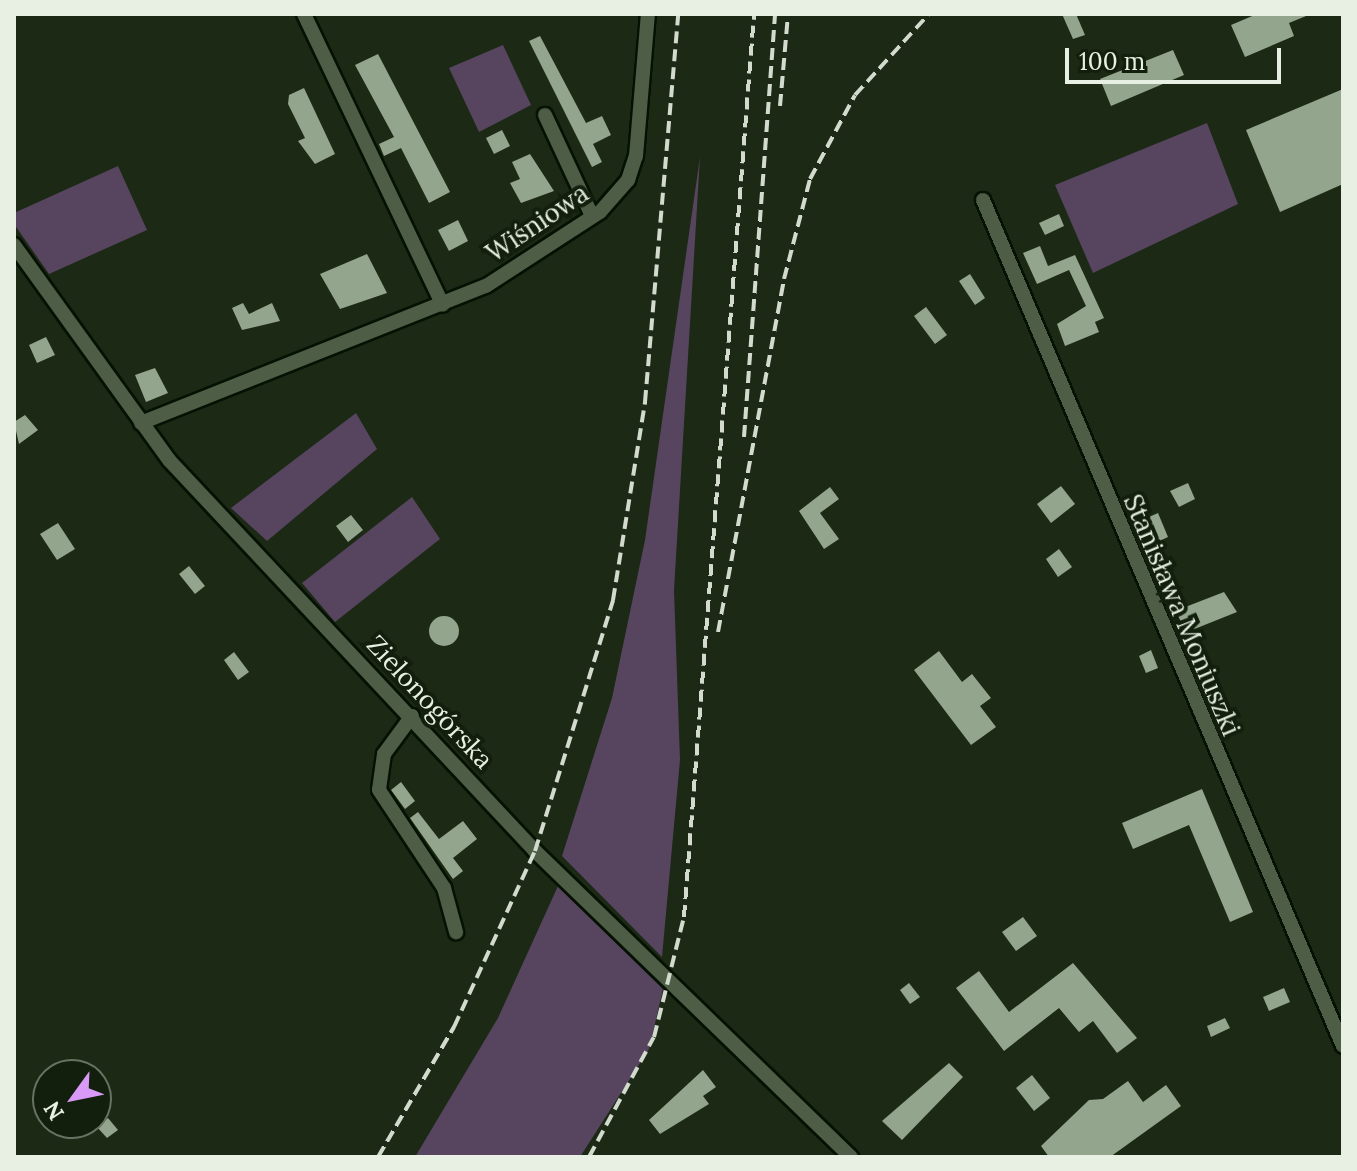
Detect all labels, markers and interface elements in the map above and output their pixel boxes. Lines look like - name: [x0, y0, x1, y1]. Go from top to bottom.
- scale bar: [1069, 32, 1285, 82]
- text: 100 m: [1079, 46, 1145, 77]
- street label: Wiśniowa: [480, 177, 594, 269]
- street label: Stanisława Moniuszki: [1117, 490, 1247, 740]
- street label: Zielonogórska: [360, 629, 500, 775]
- north arrow: [32, 1059, 112, 1139]
- text: N: [37, 1096, 70, 1126]

